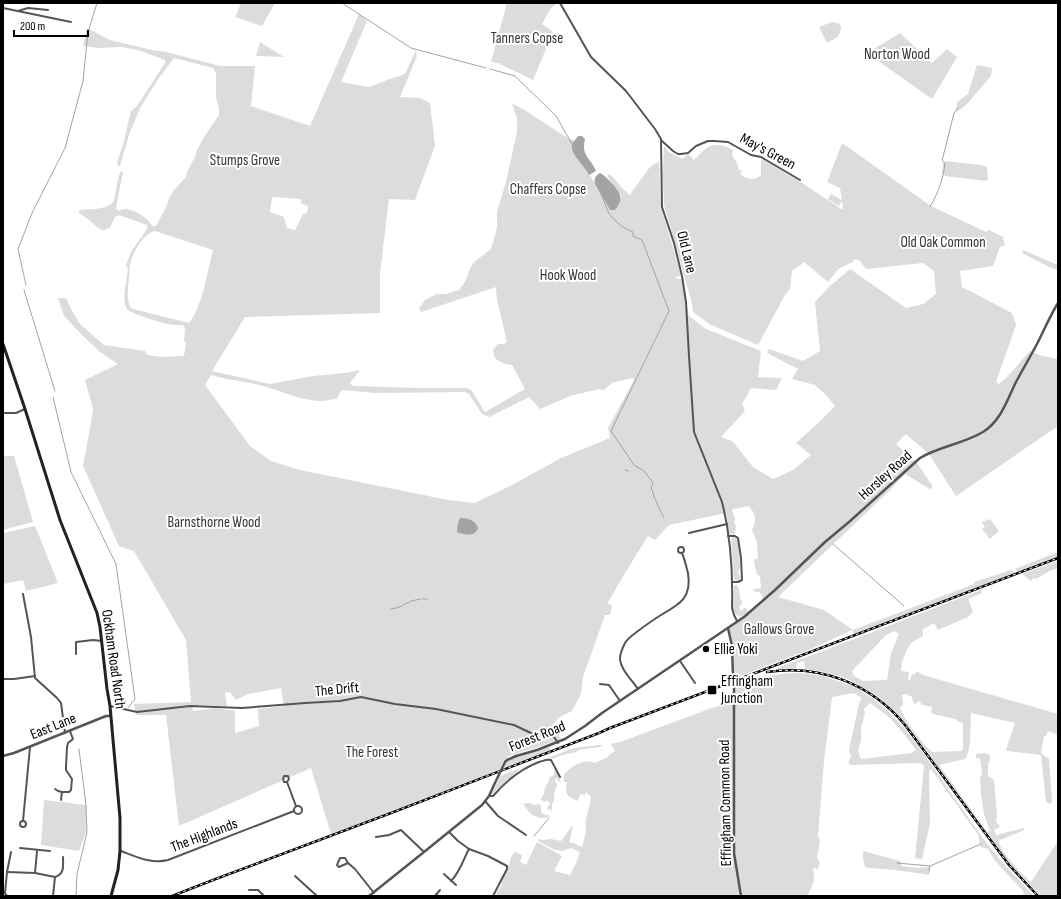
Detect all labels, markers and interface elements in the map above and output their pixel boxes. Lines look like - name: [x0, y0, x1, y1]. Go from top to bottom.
- scale bar: [14, 12, 88, 38]
- text: 200 m: [20, 19, 46, 34]
- park label: Tanners Copse: [491, 29, 563, 48]
- park label: Norton Wood: [864, 45, 930, 64]
- street label: May's Green: [737, 129, 799, 174]
- park label: Stumps Grove: [210, 151, 280, 170]
- park label: Chaffers Copse: [510, 180, 586, 199]
- street label: Old Lane: [672, 229, 701, 275]
- park label: Old Oak Common: [900, 233, 986, 252]
- park label: Hook Wood: [540, 266, 596, 285]
- street label: Horsley Road: [855, 446, 916, 504]
- park label: Barnsthorne Wood: [167, 513, 261, 532]
- street label: Ockham Road North: [97, 608, 130, 710]
- park label: Gallows Grove: [744, 620, 814, 639]
- place label: Ellie Yoki: [714, 640, 758, 659]
- marker: Ellie Yoki: [701, 644, 711, 654]
- place label: Effingham Junction: [720, 672, 773, 708]
- street label: The Drift: [314, 678, 360, 701]
- marker: Effingham Junction: [706, 684, 718, 696]
- street label: East Lane: [27, 709, 79, 744]
- street label: Forest Road: [506, 717, 568, 756]
- street label: Effingham Common Road: [715, 739, 736, 867]
- park label: The Forest: [346, 743, 399, 762]
- street label: The Highlands: [168, 814, 240, 857]

